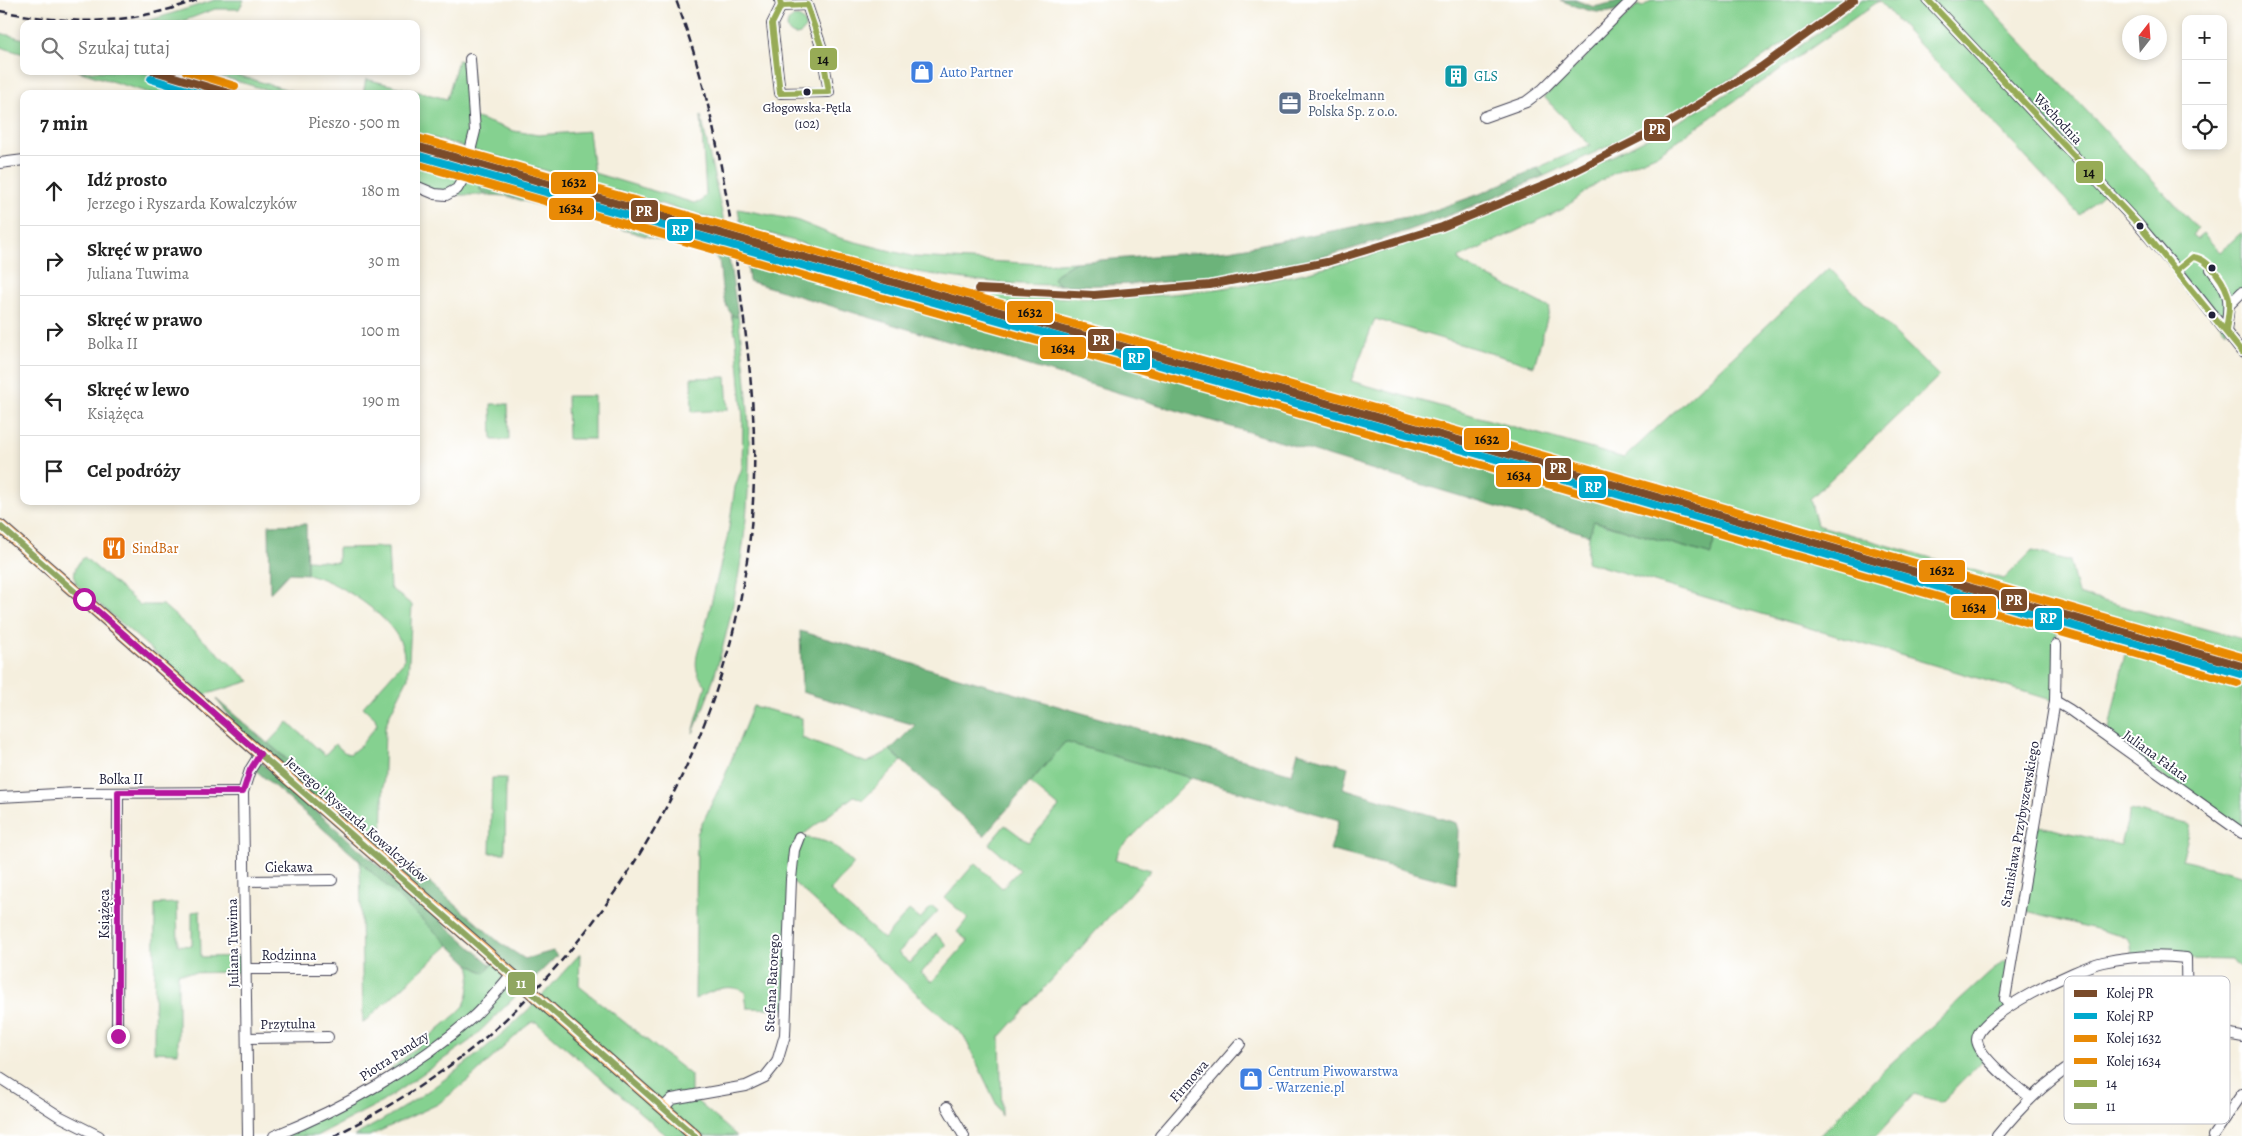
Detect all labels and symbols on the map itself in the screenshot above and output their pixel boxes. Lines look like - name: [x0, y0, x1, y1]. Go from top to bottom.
- north arrow: [2122, 15, 2167, 60]
- line badge: 14: [809, 47, 838, 71]
- text: 14: [817, 50, 829, 69]
- shop icon: Auto Partner: [909, 59, 935, 85]
- place label: Auto Partner: [939, 63, 1014, 82]
- building icon: GLS: [1443, 63, 1469, 89]
- place label: GLS: [1474, 67, 1498, 86]
- place label: Broekelmann Polska Sp. z o.o.: [1308, 86, 1398, 121]
- marker: Głogowska-Pętla (102): [802, 87, 812, 97]
- street label: Wschodnia: [2029, 88, 2087, 149]
- office icon: Broekelmann Polska Sp. z o.o.: [1277, 90, 1303, 116]
- place label: Głogowska-Pętla (102): [763, 99, 851, 132]
- line badge: PR: [1643, 118, 1671, 142]
- text: PR: [1648, 120, 1666, 139]
- line badge: 14: [2075, 160, 2104, 184]
- text: 14: [2083, 163, 2095, 182]
- line badge: 1632: [550, 171, 597, 195]
- text: 1632: [562, 173, 586, 192]
- line badge: 1634: [548, 197, 595, 221]
- text: 1634: [559, 199, 583, 218]
- line badge: PR: [630, 199, 659, 223]
- text: PR: [635, 202, 653, 221]
- line badge: RP: [666, 218, 694, 242]
- text: RP: [671, 221, 689, 240]
- unlabelled marker: [2135, 221, 2145, 231]
- unlabelled marker: [2207, 263, 2217, 273]
- line badge: 1632: [1006, 300, 1054, 324]
- text: 1632: [1018, 303, 1042, 322]
- unlabelled marker: [2207, 310, 2217, 320]
- line badge: PR: [1087, 328, 1115, 352]
- text: PR: [1092, 331, 1110, 350]
- line badge: 1634: [1039, 336, 1087, 360]
- text: 1634: [1051, 339, 1075, 358]
- line badge: RP: [1122, 347, 1151, 371]
- text: RP: [1127, 349, 1145, 368]
- line badge: 1632: [1463, 427, 1510, 451]
- text: 1632: [1475, 430, 1499, 449]
- line badge: PR: [1544, 457, 1572, 481]
- text: PR: [1549, 459, 1567, 478]
- line badge: 1634: [1495, 464, 1542, 488]
- text: 1634: [1507, 466, 1531, 485]
- line badge: RP: [1578, 475, 1607, 499]
- text: RP: [1584, 478, 1602, 497]
- restaurant icon: SindBar: [101, 535, 127, 561]
- place label: SindBar: [132, 539, 179, 558]
- line badge: 1632: [1918, 559, 1966, 583]
- text: 1632: [1930, 561, 1954, 580]
- route start: [73, 588, 96, 611]
- line badge: PR: [2000, 588, 2028, 612]
- text: PR: [2005, 591, 2023, 610]
- line badge: 1634: [1950, 595, 1997, 619]
- text: 1634: [1962, 598, 1986, 617]
- line badge: RP: [2034, 607, 2063, 631]
- text: RP: [2039, 609, 2057, 628]
- street label: Juliana Fałata: [2119, 726, 2193, 787]
- street label: Stanisława Przybyszewskiego: [1996, 739, 2044, 909]
- street label: Jerzego i Ryszarda Kowalczyków: [282, 753, 433, 887]
- street label: Bolka II: [99, 770, 143, 789]
- street label: Ciekawa: [265, 858, 313, 877]
- street label: Książęca: [95, 889, 114, 939]
- street label: Juliana Tuwima: [223, 898, 243, 988]
- street label: Stefana Batorego: [760, 933, 784, 1032]
- street label: Rodzinna: [262, 946, 317, 965]
- line badge: 11: [507, 971, 536, 996]
- text: 11: [516, 974, 526, 993]
- legend: [2064, 976, 2230, 1124]
- text: Kolej PR: [2106, 984, 2154, 1003]
- text: Kolej RP: [2106, 1007, 2154, 1026]
- street label: Przytulna: [260, 1014, 316, 1034]
- route end: [107, 1025, 130, 1048]
- street label: Piotra Pandzy: [356, 1026, 433, 1086]
- text: Kolej 1632: [2106, 1029, 2161, 1048]
- text: Kolej 1634: [2106, 1052, 2161, 1071]
- street label: Firmowa: [1165, 1055, 1213, 1106]
- place label: Centrum Piwowarstwa - Warzenie.pl: [1268, 1062, 1399, 1097]
- shop icon: Centrum Piwowarstwa - Warzenie.pl: [1238, 1066, 1264, 1092]
- text: 14: [2106, 1074, 2117, 1093]
- text: 11: [2106, 1097, 2116, 1116]

